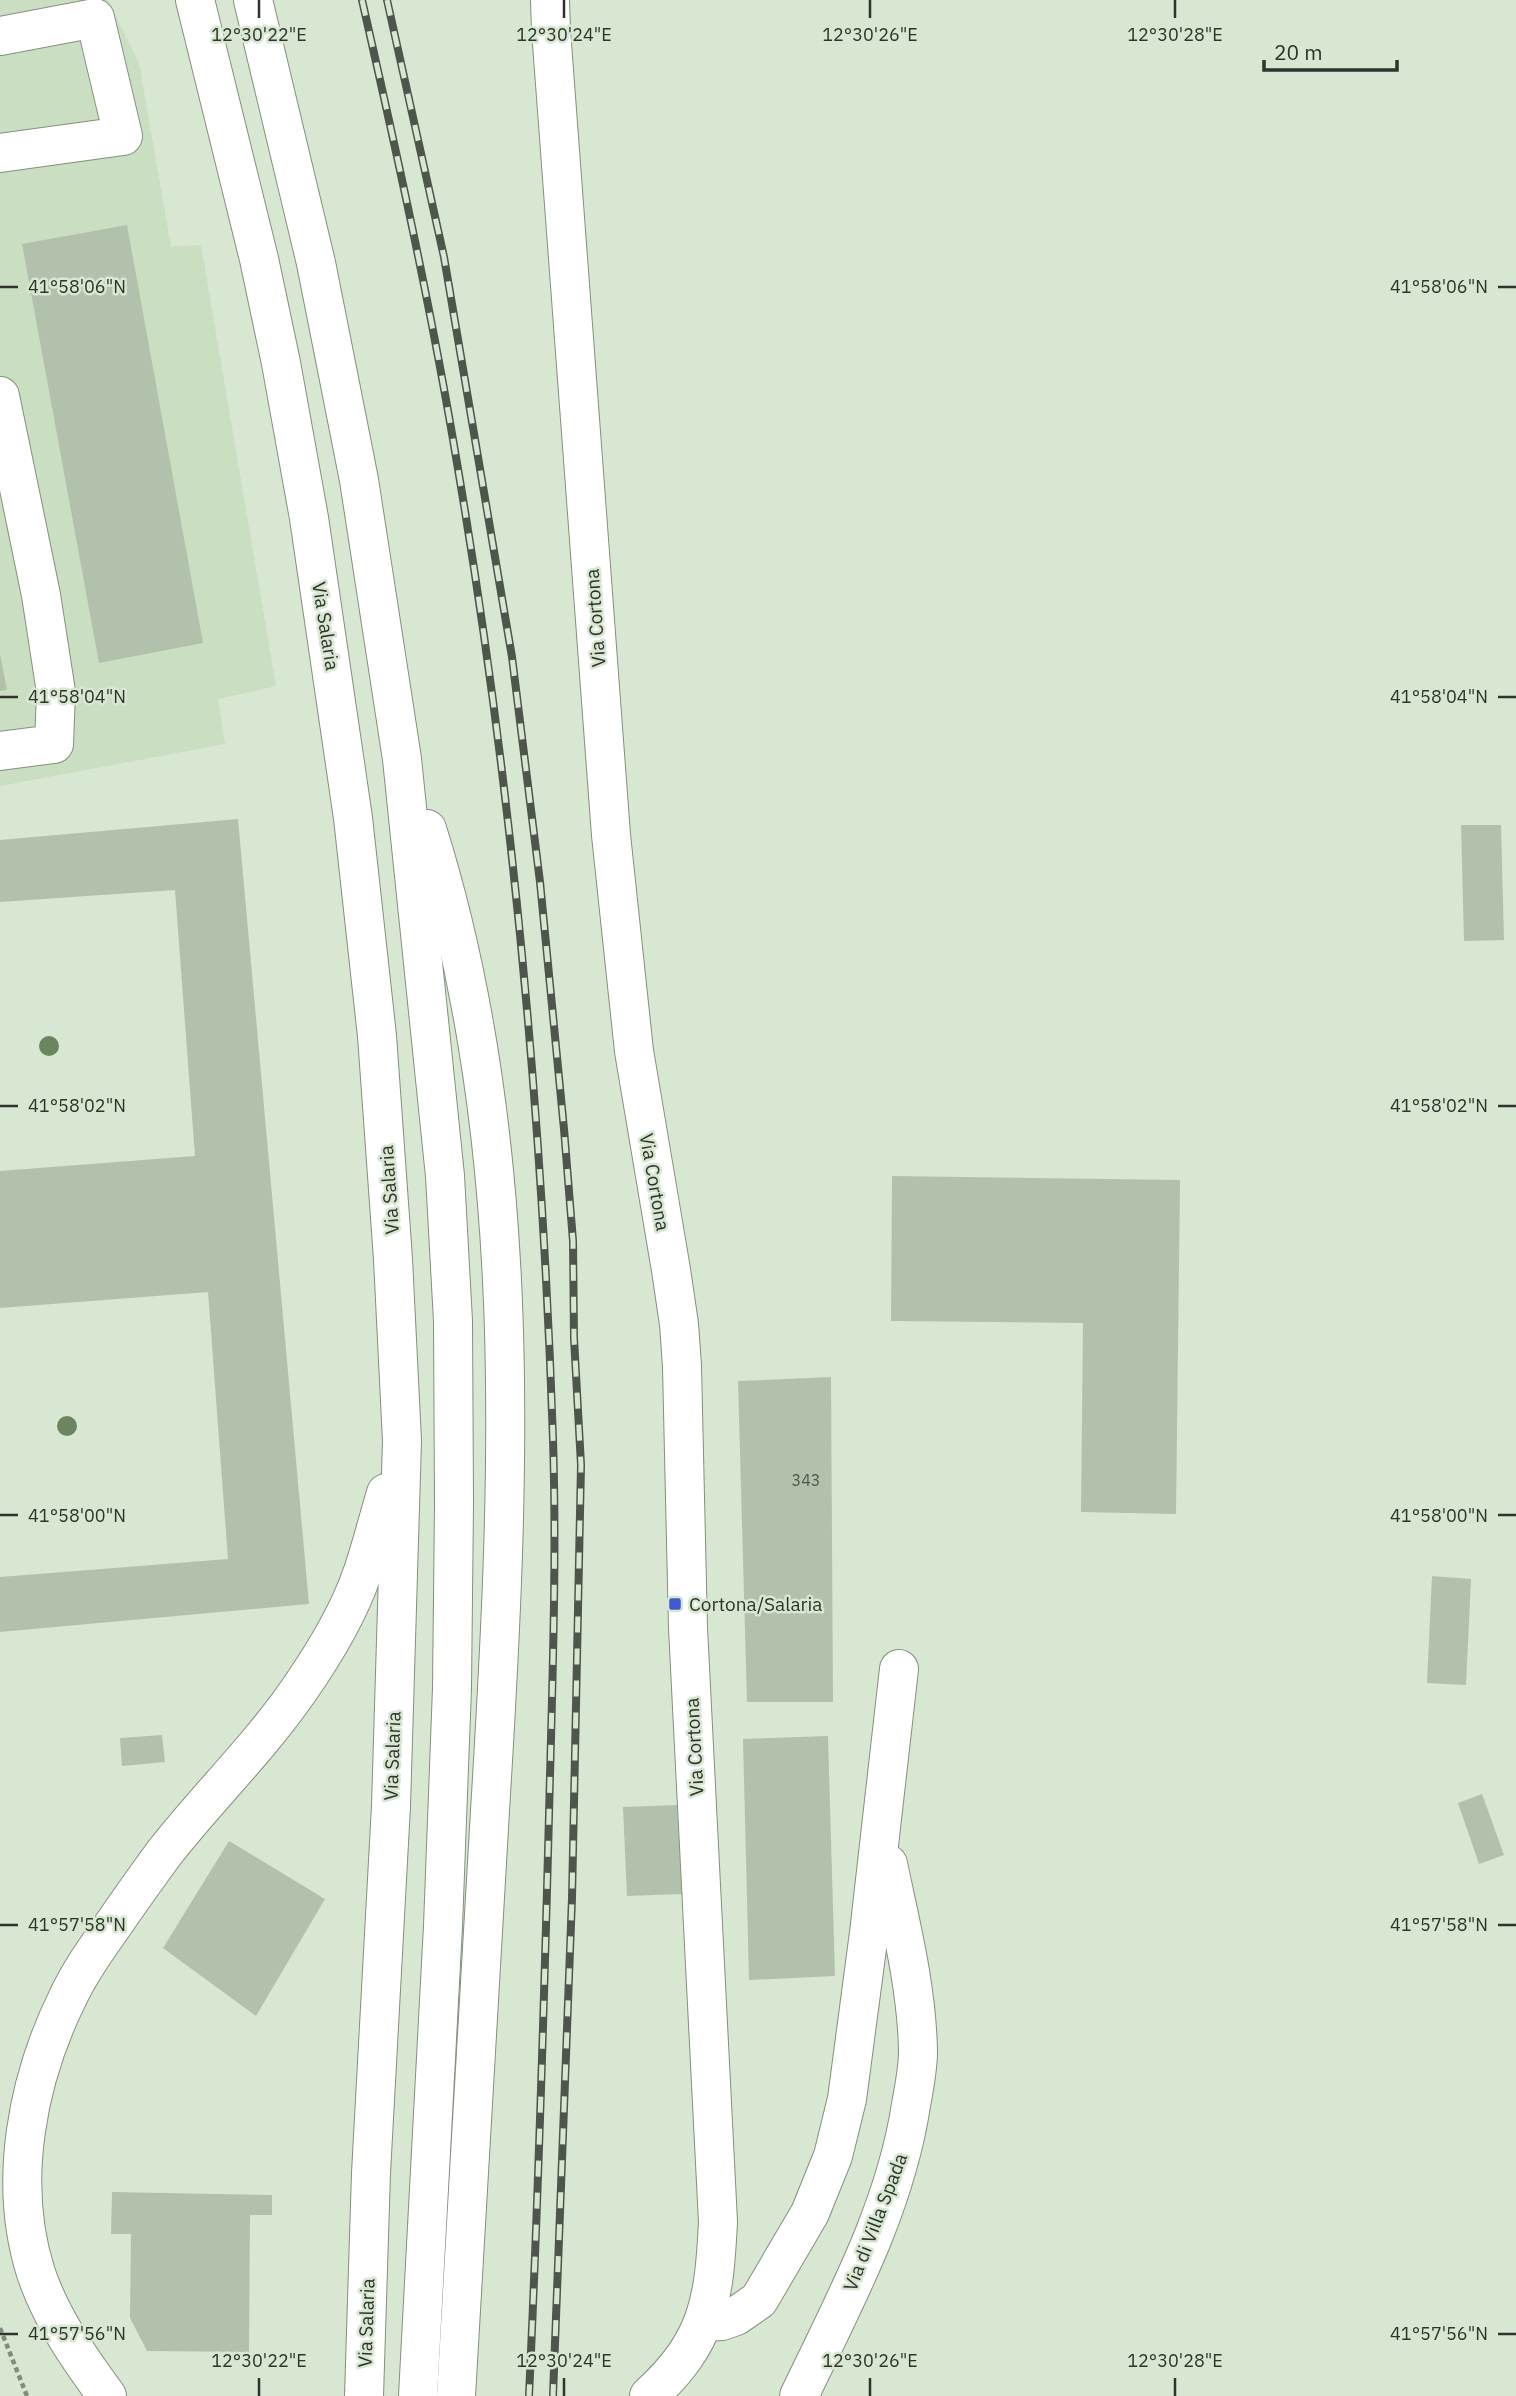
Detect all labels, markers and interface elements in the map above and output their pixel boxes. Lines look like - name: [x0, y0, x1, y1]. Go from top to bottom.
- text: 12°30'22"E: [211, 23, 307, 46]
- text: 12°30'24"E: [516, 23, 612, 46]
- text: 12°30'26"E: [822, 23, 918, 46]
- text: 12°30'28"E: [1127, 23, 1223, 46]
- scale bar: [1264, 28, 1397, 72]
- text: 20 m: [1274, 38, 1323, 66]
- text: 41°58'06"N: [28, 275, 126, 298]
- text: 41°58'06"N: [1390, 275, 1488, 298]
- street label: Via Cortona: [580, 568, 610, 668]
- street label: Via Salaria: [307, 580, 345, 672]
- text: 41°58'04"N: [28, 685, 126, 708]
- text: 41°58'04"N: [1390, 685, 1488, 708]
- text: 41°58'02"N: [28, 1094, 126, 1117]
- text: 41°58'02"N: [1390, 1094, 1488, 1117]
- street label: Via Cortona: [635, 1131, 675, 1233]
- street label: Via Salaria: [374, 1145, 404, 1235]
- house number: 343: [792, 1470, 820, 1490]
- text: 41°58'00"N: [28, 1504, 126, 1527]
- text: 41°58'00"N: [1390, 1504, 1488, 1527]
- place label: Cortona/Salaria: [689, 1592, 822, 1616]
- marker: Cortona/Salaria: [667, 1596, 683, 1612]
- street label: Via Cortona: [679, 1697, 709, 1797]
- street label: Via Salaria: [378, 1711, 406, 1801]
- text: 41°57'58"N: [28, 1913, 126, 1936]
- text: 41°57'58"N: [1390, 1913, 1488, 1936]
- street label: Via di Villa Spada: [838, 2150, 912, 2294]
- street label: Via Salaria: [352, 2278, 380, 2368]
- text: 41°57'56"N: [28, 2322, 126, 2345]
- text: 41°57'56"N: [1390, 2322, 1488, 2345]
- text: 12°30'22"E: [211, 2349, 307, 2372]
- text: 12°30'24"E: [516, 2349, 612, 2372]
- text: 12°30'26"E: [822, 2349, 918, 2372]
- text: 12°30'28"E: [1127, 2349, 1223, 2372]

